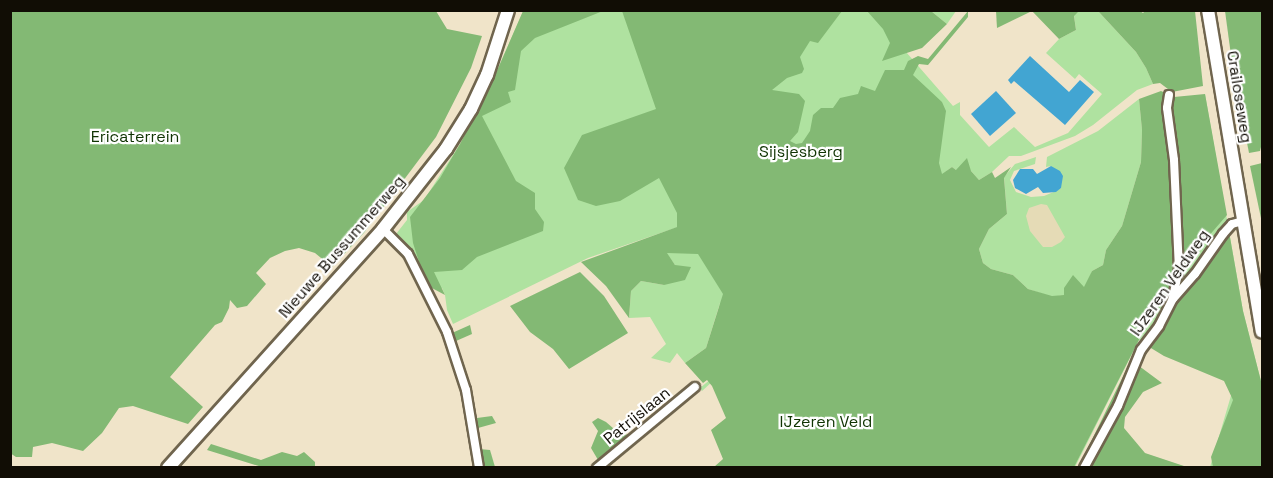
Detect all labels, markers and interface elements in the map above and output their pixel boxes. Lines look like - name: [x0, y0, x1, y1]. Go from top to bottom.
- street label: Crailoseweg: [1222, 50, 1256, 144]
- park label: Ericaterrein: [91, 127, 179, 147]
- park label: Sijsjesberg: [759, 142, 843, 162]
- street label: Nieuwe Bussummerweg: [275, 172, 409, 322]
- street label: IJzeren Veldweg: [1126, 226, 1214, 340]
- street label: Patrijslaan: [600, 383, 674, 449]
- park label: IJzeren Veld: [779, 412, 873, 432]

